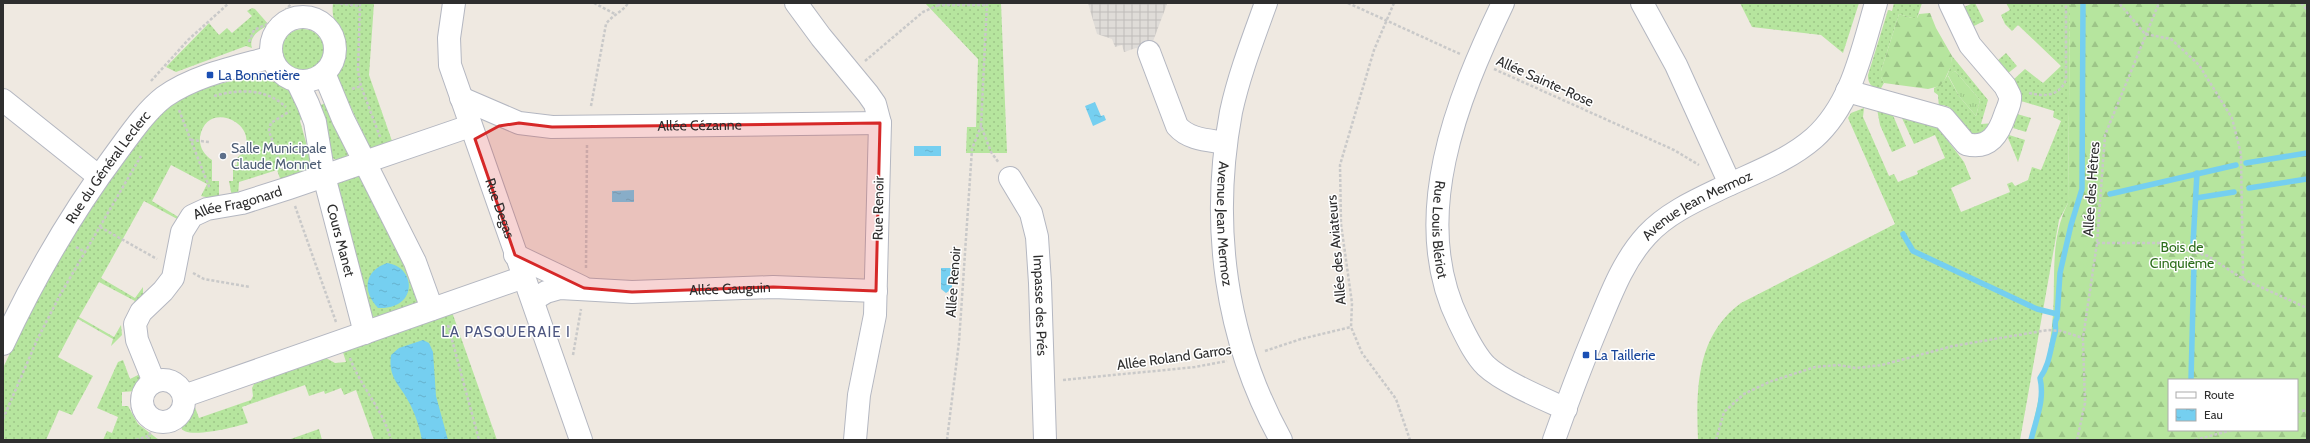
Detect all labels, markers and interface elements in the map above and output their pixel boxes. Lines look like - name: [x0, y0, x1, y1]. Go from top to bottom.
- street label: Allée Sainte-Rose: [1493, 51, 1597, 111]
- place label: La Bonnetière: [218, 66, 300, 84]
- marker: La Bonnetière: [205, 70, 215, 80]
- street label: Rue du Général Leclerc: [61, 107, 154, 227]
- street label: Allée Cézanne: [657, 116, 742, 135]
- place label: Salle Municipale Claude Monnet: [231, 139, 326, 173]
- street label: Allée des Hêtres: [2079, 141, 2103, 237]
- marker: Salle Municipale Claude Monnet: [218, 151, 228, 161]
- street label: Avenue Jean Mermoz: [1213, 161, 1237, 288]
- street label: Avenue Jean Mermoz: [1638, 166, 1755, 244]
- street label: Rue Renoir: [868, 175, 888, 240]
- street label: Rue Degas: [481, 176, 519, 241]
- street label: Rue Louis Blériot: [1428, 179, 1452, 280]
- street label: Allée Fragonard: [190, 182, 284, 223]
- street label: Allée des Aviateurs: [1322, 194, 1350, 306]
- street label: Cours Manet: [323, 202, 359, 279]
- park label: Bois de Cinquième: [2150, 238, 2214, 272]
- street label: Allée Renoir: [942, 245, 964, 318]
- street label: Impasse des Prés: [1029, 254, 1051, 356]
- street label: Allée Gauguin: [689, 278, 771, 299]
- district label: LA PASQUERAIE I: [441, 323, 571, 341]
- street label: Allée Roland Garros: [1116, 340, 1233, 374]
- place label: La Taillerie: [1594, 346, 1655, 364]
- marker: La Taillerie: [1581, 350, 1591, 360]
- legend: [2168, 379, 2298, 431]
- text: Route: [2204, 387, 2234, 402]
- text: Eau: [2204, 407, 2223, 422]

